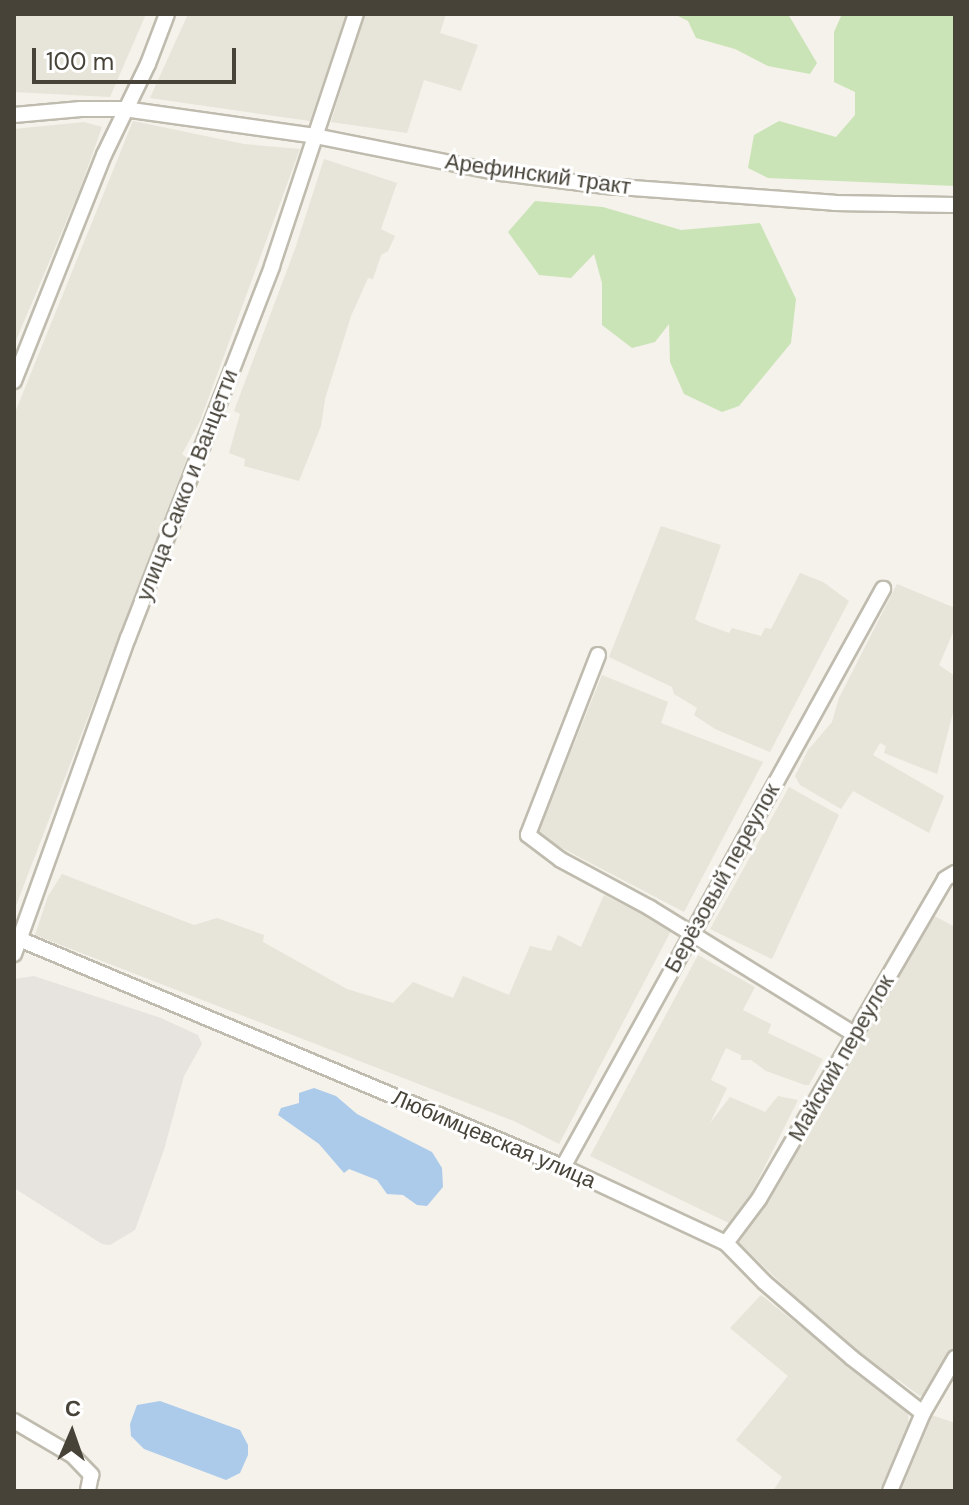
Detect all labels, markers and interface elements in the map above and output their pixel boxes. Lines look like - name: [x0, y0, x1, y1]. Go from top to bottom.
- scale bar: [36, 32, 240, 82]
- text: 100 m: [46, 46, 114, 77]
- street label: Арефинский тракт: [443, 148, 633, 200]
- street label: улица Сакко и Ванцетти: [131, 366, 243, 604]
- street label: Берёзовый переулок: [659, 779, 785, 977]
- street label: Майский переулок: [783, 970, 899, 1146]
- street label: Любимцевская улица: [388, 1084, 600, 1194]
- north arrow: [32, 1393, 112, 1473]
- text: С: [64, 1394, 81, 1423]

